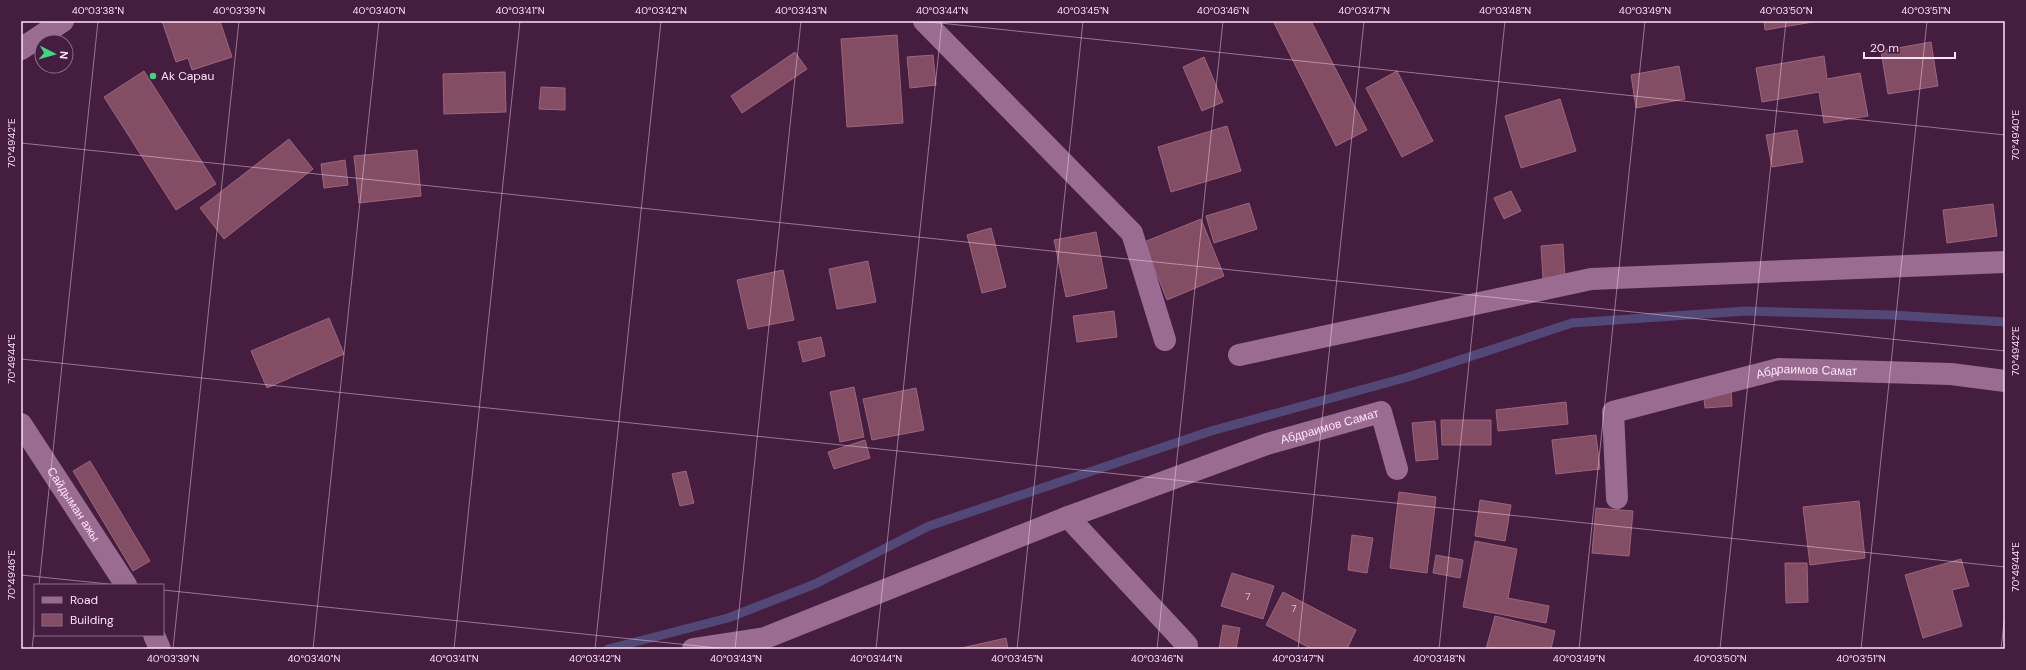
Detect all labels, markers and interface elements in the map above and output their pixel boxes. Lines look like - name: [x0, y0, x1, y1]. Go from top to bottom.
- text: 40°03'38"N: [72, 4, 124, 17]
- text: 40°03'39"N: [213, 4, 265, 17]
- text: 40°03'40"N: [353, 4, 406, 17]
- text: 40°03'41"N: [495, 4, 545, 17]
- text: 40°03'42"N: [635, 4, 687, 17]
- text: 40°03'43"N: [775, 4, 827, 17]
- text: 40°03'44"N: [916, 4, 968, 17]
- text: 40°03'45"N: [1057, 4, 1109, 17]
- text: 40°03'46"N: [1197, 4, 1249, 17]
- text: 40°03'47"N: [1338, 4, 1390, 17]
- text: 40°03'48"N: [1479, 4, 1531, 17]
- text: 40°03'49"N: [1619, 4, 1671, 17]
- text: 40°03'50"N: [1759, 4, 1813, 17]
- text: 40°03'51"N: [1901, 4, 1951, 17]
- north arrow: [34, 34, 74, 74]
- scale bar: [1864, 34, 1955, 60]
- text: 20 m: [1870, 40, 1899, 56]
- text: N: [57, 50, 71, 60]
- place label: Ak Capau: [161, 68, 214, 84]
- marker: Ak Capau: [148, 71, 158, 81]
- text: 70°49'40"E: [2009, 109, 2022, 160]
- text: 70°49'42"E: [5, 118, 18, 168]
- text: 70°49'42"E: [2009, 326, 2022, 376]
- text: 70°49'44"E: [5, 334, 18, 384]
- street label: Абдраимов Самат: [1754, 361, 1858, 383]
- street label: Абдраимов Самат: [1278, 405, 1381, 448]
- street label: Сайдыман ажы: [43, 464, 104, 545]
- text: 70°49'44"E: [2009, 542, 2022, 592]
- text: 70°49'46"E: [5, 550, 18, 600]
- legend: [34, 584, 164, 636]
- house number: 7: [1245, 590, 1251, 603]
- text: Road: [70, 592, 98, 608]
- house number: 7: [1291, 602, 1297, 615]
- text: Building: [70, 612, 114, 628]
- text: 40°03'39"N: [147, 652, 199, 665]
- text: 40°03'40"N: [288, 652, 341, 665]
- text: 40°03'41"N: [429, 652, 479, 665]
- text: 40°03'42"N: [569, 652, 621, 665]
- text: 40°03'43"N: [710, 652, 762, 665]
- text: 40°03'44"N: [850, 652, 902, 665]
- text: 40°03'45"N: [991, 652, 1043, 665]
- text: 40°03'46"N: [1131, 652, 1183, 665]
- text: 40°03'47"N: [1272, 652, 1324, 665]
- text: 40°03'48"N: [1413, 652, 1465, 665]
- text: 40°03'49"N: [1553, 652, 1605, 665]
- text: 40°03'50"N: [1693, 652, 1747, 665]
- text: 40°03'51"N: [1836, 652, 1886, 665]

